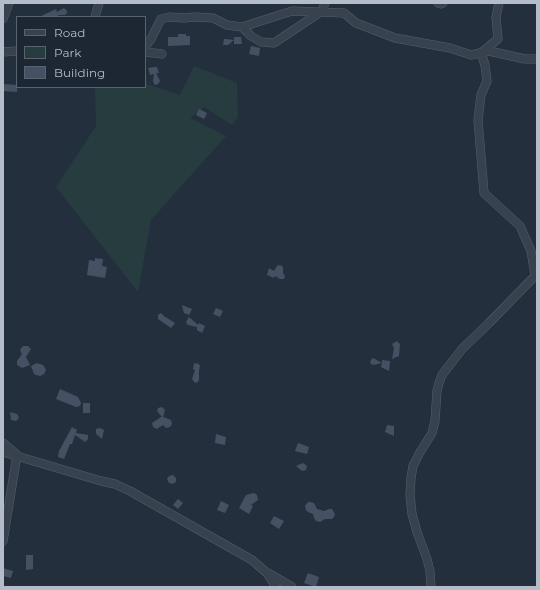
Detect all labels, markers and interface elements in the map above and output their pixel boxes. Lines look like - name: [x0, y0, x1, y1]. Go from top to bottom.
- legend: [16, 16, 146, 88]
- text: Road: [54, 25, 85, 40]
- text: Park: [54, 45, 81, 60]
- text: Building: [54, 65, 105, 80]

